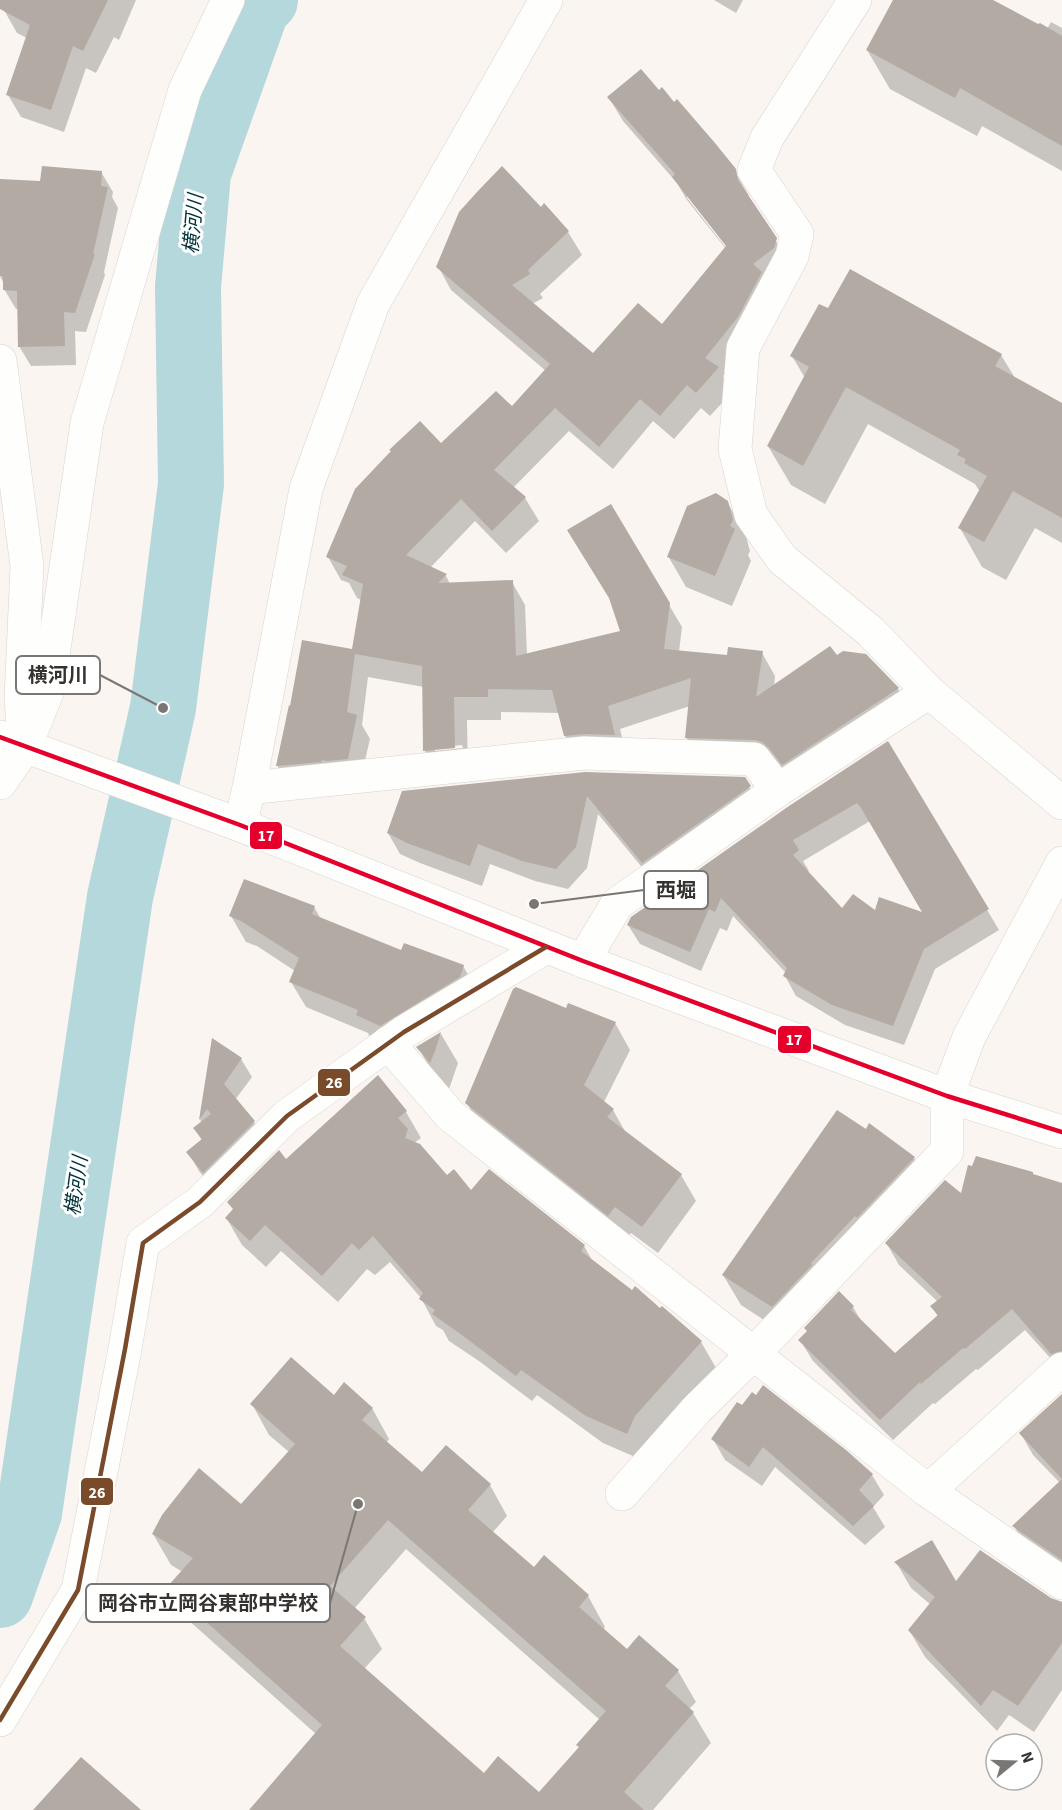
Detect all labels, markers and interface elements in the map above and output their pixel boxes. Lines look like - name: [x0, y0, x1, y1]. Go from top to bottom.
- water label: 横河川: [177, 191, 211, 255]
- callout: 横河川: [16, 656, 100, 694]
- text: 横河川: [28, 662, 88, 690]
- line badge: 17: [249, 821, 283, 850]
- text: 17: [258, 825, 274, 847]
- callout: 西堀: [644, 871, 708, 909]
- text: 西堀: [656, 877, 696, 905]
- line badge: 17: [777, 1025, 812, 1054]
- text: 17: [786, 1029, 802, 1051]
- line badge: 26: [317, 1068, 351, 1097]
- text: 26: [326, 1072, 342, 1094]
- water label: 横河川: [59, 1152, 95, 1218]
- line badge: 26: [80, 1477, 114, 1506]
- text: 26: [89, 1482, 105, 1504]
- callout: 岡谷市立岡谷東部中学校: [86, 1584, 330, 1622]
- text: 岡谷市立岡谷東部中学校: [98, 1590, 318, 1618]
- north arrow: [984, 1732, 1044, 1792]
- text: N: [1015, 1749, 1039, 1766]

